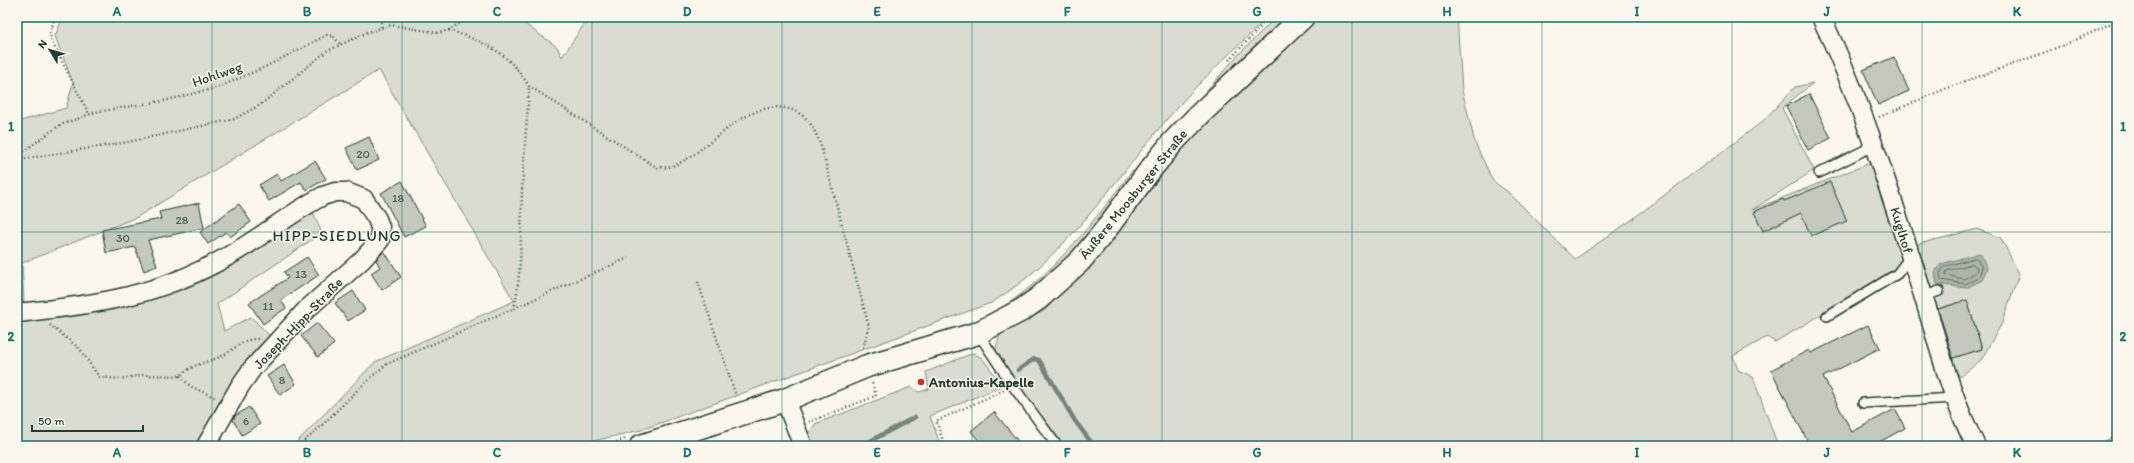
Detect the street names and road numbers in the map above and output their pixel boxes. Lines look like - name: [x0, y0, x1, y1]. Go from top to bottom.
- street label: Hohlweg: [190, 58, 245, 91]
- street label: Äußere Moosburger Straße: [1076, 126, 1191, 263]
- street label: Kuglhof: [1886, 205, 1917, 256]
- street label: Joseph-Hipp-Straße: [250, 274, 347, 373]

